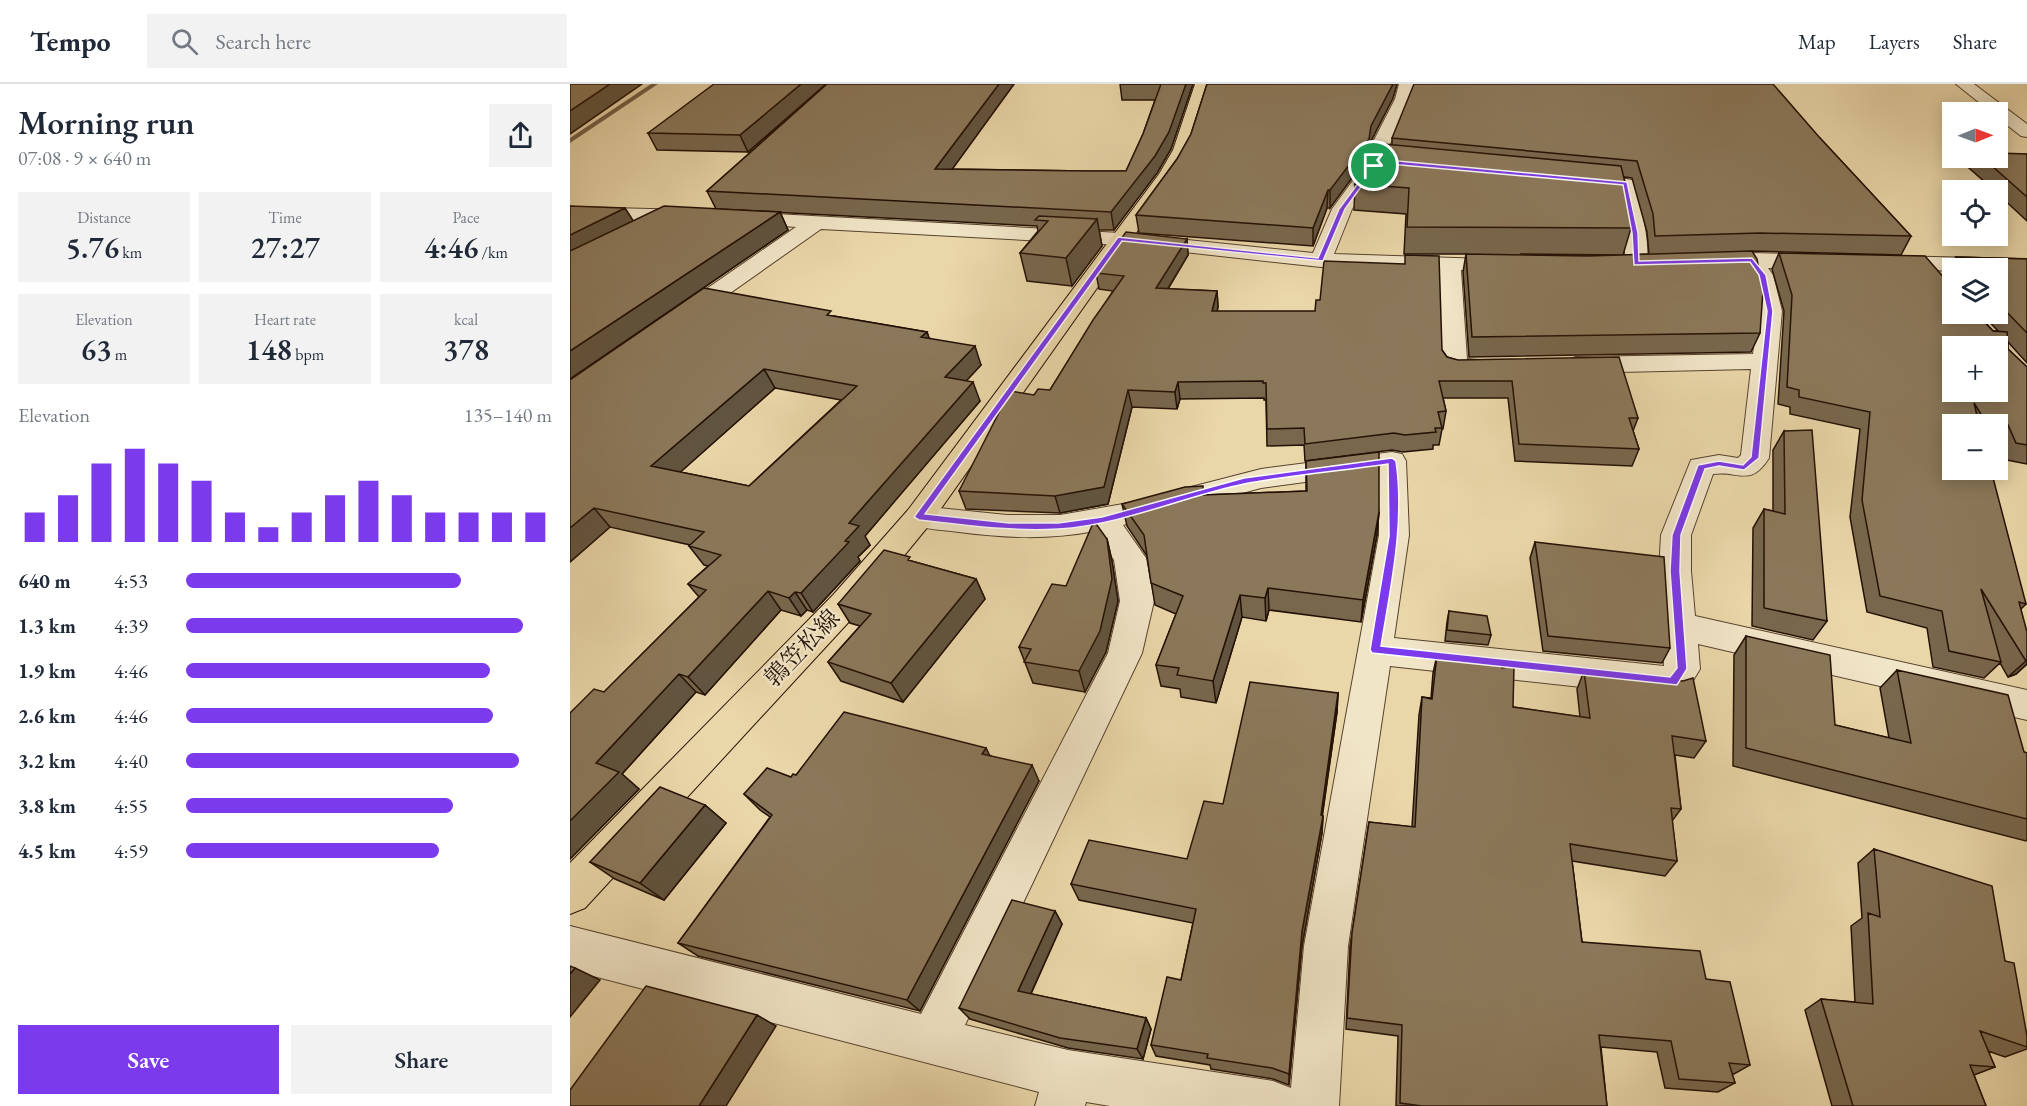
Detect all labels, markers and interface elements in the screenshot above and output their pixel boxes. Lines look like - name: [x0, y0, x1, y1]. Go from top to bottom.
- search box: [147, 14, 567, 68]
- text: Tempo: [30, 23, 111, 59]
- icon: search: [168, 25, 201, 58]
- text: Search here: [216, 27, 311, 56]
- text: Map: [1798, 28, 1836, 55]
- text: Layers: [1869, 28, 1920, 55]
- text: Share: [1953, 28, 1997, 55]
- text: Morning run: [18, 101, 195, 144]
- north arrow: [1942, 102, 2008, 168]
- map controls: [1942, 102, 2008, 480]
- button: share: [489, 104, 552, 167]
- pin: [1348, 140, 1399, 191]
- text: 07:08 · 9 × 640 m: [18, 145, 151, 171]
- icon: arrive: [1357, 149, 1390, 182]
- button: locate: [1942, 180, 2008, 246]
- text: Distance: [77, 207, 131, 228]
- text: Time: [268, 207, 302, 228]
- text: Pace: [453, 207, 479, 228]
- text: 5.76: [66, 228, 119, 267]
- text: 27:27: [250, 228, 320, 267]
- text: 4:46: [424, 228, 478, 267]
- text: km: [119, 242, 142, 263]
- text: /km: [478, 242, 508, 263]
- button: layers: [1942, 258, 2008, 324]
- text: Elevation: [75, 309, 133, 330]
- text: Heart rate: [254, 309, 316, 330]
- text: kcal: [454, 309, 478, 330]
- text: 63: [81, 330, 112, 369]
- text: 148: [246, 330, 292, 369]
- text: 378: [443, 330, 489, 369]
- button: +: [1942, 336, 2008, 402]
- text: m: [112, 344, 127, 365]
- text: bpm: [292, 344, 324, 365]
- text: Elevation: [18, 402, 90, 428]
- text: 135–140 m: [464, 402, 552, 428]
- button: −: [1942, 414, 2008, 480]
- text: 640 m: [18, 568, 71, 594]
- text: 4:53: [114, 568, 148, 594]
- street label: 鶉笠松線: [757, 602, 846, 693]
- text: 1.3 km: [18, 613, 76, 639]
- text: 4:39: [114, 613, 148, 639]
- text: 1.9 km: [18, 658, 76, 684]
- text: 4:46: [114, 658, 148, 684]
- text: 2.6 km: [18, 703, 76, 729]
- text: 4:46: [114, 703, 148, 729]
- text: 3.2 km: [18, 748, 76, 774]
- text: 4:40: [114, 748, 148, 774]
- text: 3.8 km: [18, 793, 76, 819]
- text: 4:55: [114, 793, 148, 819]
- text: 4.5 km: [18, 838, 76, 864]
- text: 4:59: [114, 838, 148, 864]
- button: Save: [18, 1025, 279, 1094]
- button: Share: [291, 1025, 552, 1094]

